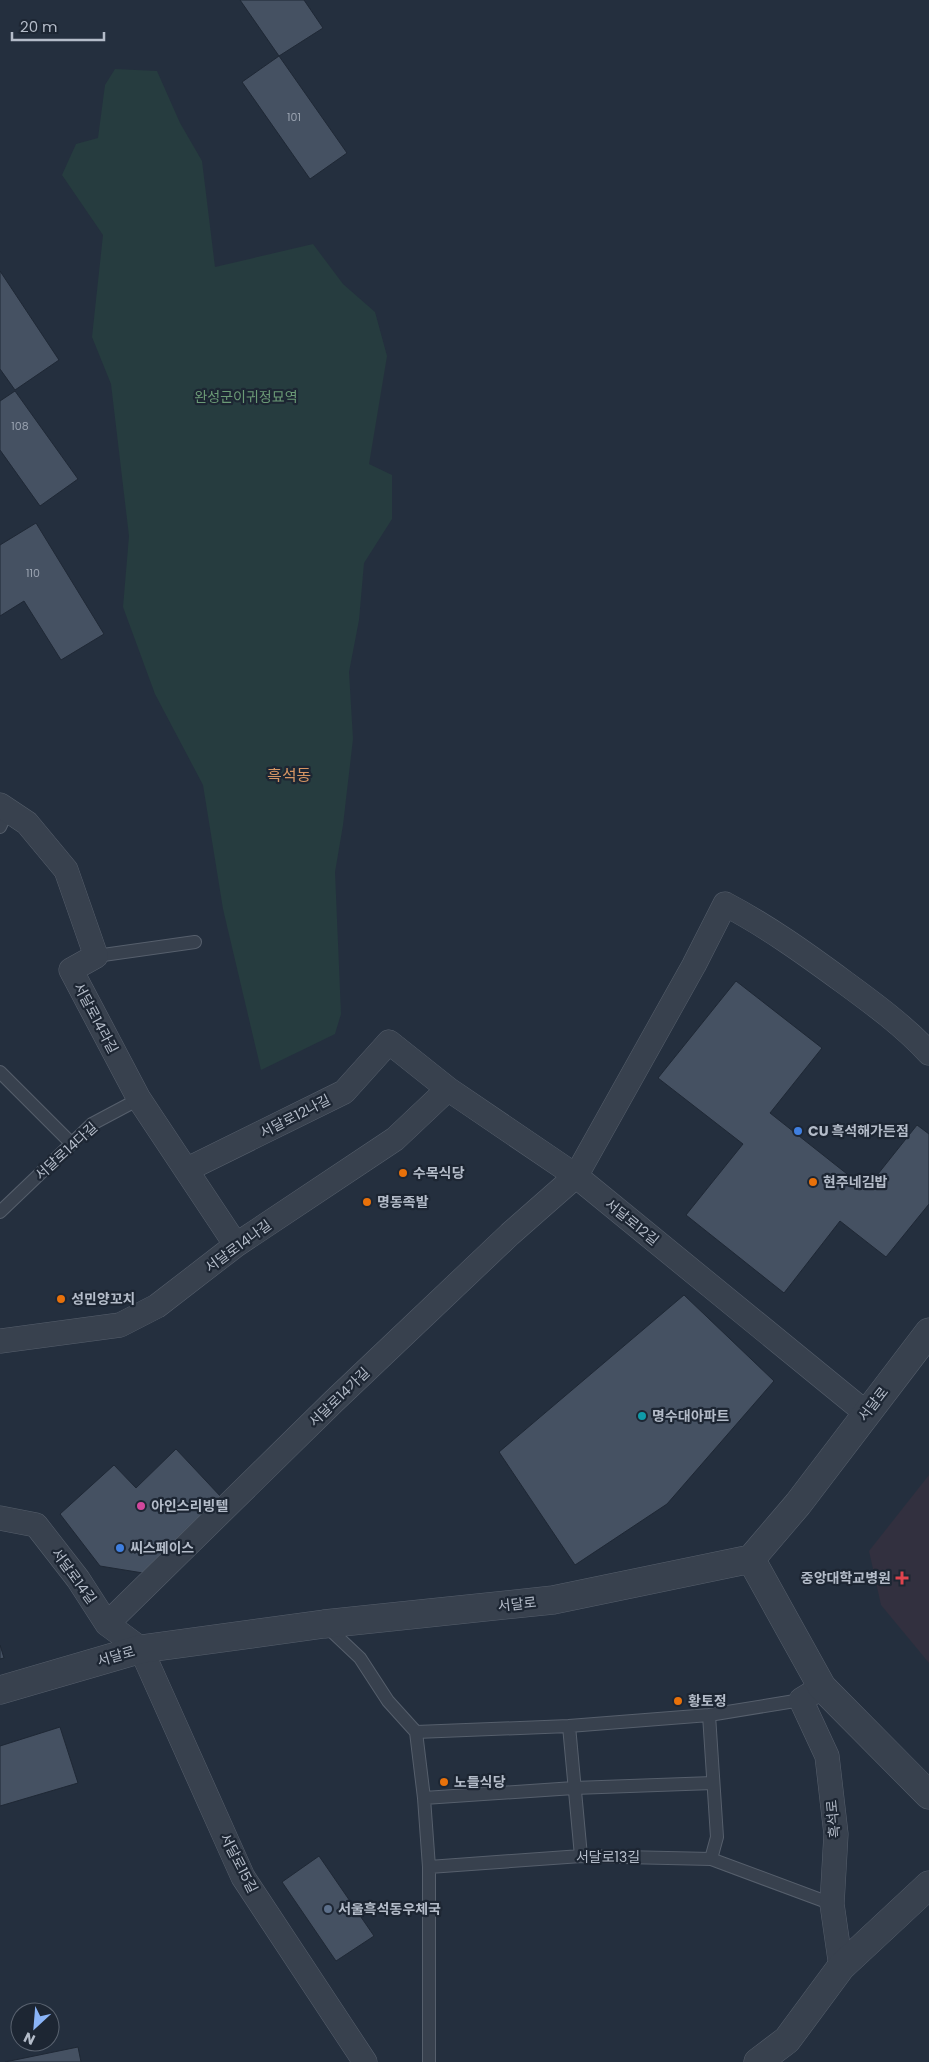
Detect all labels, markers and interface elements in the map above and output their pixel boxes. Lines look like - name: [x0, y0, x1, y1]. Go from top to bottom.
- scale bar: [12, 10, 105, 42]
- text: 20 m: [20, 16, 58, 37]
- house number: 101: [287, 109, 301, 125]
- park label: 완성군이귀정묘역: [194, 387, 298, 407]
- house number: 108: [11, 418, 29, 434]
- house number: 110: [26, 565, 40, 581]
- district label: 흑석동: [267, 764, 311, 787]
- street label: 서달로14라길: [69, 979, 123, 1057]
- street label: 서달로12나길: [256, 1090, 334, 1142]
- street label: 서달로14다길: [30, 1118, 102, 1184]
- place label: CU 흑석해가든점: [808, 1121, 909, 1141]
- marker: CU 흑석해가든점: [792, 1125, 804, 1137]
- place label: 수목식당: [413, 1163, 465, 1183]
- marker: 수목식당: [397, 1167, 409, 1179]
- place label: 현주네김밥: [823, 1172, 888, 1192]
- marker: 현주네김밥: [807, 1176, 819, 1188]
- place label: 명동족발: [377, 1192, 429, 1212]
- street label: 서달로12길: [601, 1194, 663, 1250]
- marker: 명동족발: [361, 1196, 373, 1208]
- street label: 서달로14나길: [201, 1215, 275, 1277]
- place label: 성민양꼬치: [71, 1289, 135, 1309]
- marker: 성민양꼬치: [55, 1293, 67, 1305]
- street label: 서달로14가길: [304, 1363, 374, 1431]
- street label: 서달로: [853, 1383, 893, 1425]
- place label: 명수대아파트: [652, 1406, 729, 1426]
- marker: 명수대아파트: [636, 1410, 648, 1422]
- place label: 아인스리빙텔: [151, 1496, 228, 1516]
- marker: 아인스리빙텔: [135, 1500, 147, 1512]
- place label: 씨스페이스: [130, 1538, 195, 1558]
- marker: 씨스페이스: [114, 1542, 126, 1554]
- street label: 서달로14길: [47, 1544, 101, 1608]
- place label: 중앙대학교병원: [801, 1568, 891, 1588]
- marker: 중앙대학교병원: [895, 1571, 909, 1585]
- street label: 서달로: [497, 1592, 537, 1616]
- street label: 서달로: [95, 1641, 137, 1671]
- place label: 황토정: [688, 1691, 727, 1711]
- marker: 황토정: [672, 1695, 684, 1707]
- place label: 노들식당: [454, 1772, 506, 1792]
- marker: 노들식당: [438, 1776, 450, 1788]
- street label: 흑석로: [821, 1799, 845, 1839]
- street label: 서달로15길: [215, 1830, 263, 1896]
- street label: 서달로13길: [576, 1847, 640, 1867]
- place label: 서울흑석동우체국: [338, 1899, 441, 1919]
- marker: 서울흑석동우체국: [322, 1903, 334, 1915]
- north arrow: [10, 2002, 60, 2052]
- text: N: [20, 2027, 38, 2050]

